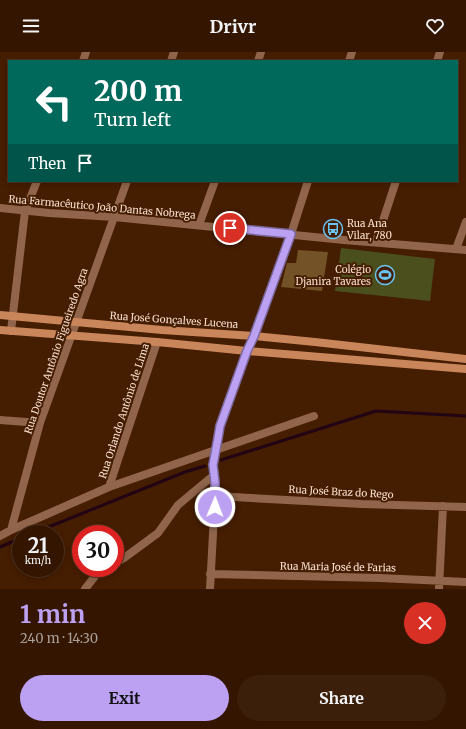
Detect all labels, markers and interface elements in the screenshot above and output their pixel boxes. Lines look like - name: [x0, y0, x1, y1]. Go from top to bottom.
- icon: menu: [20, 15, 42, 37]
- text: Drivr: [210, 15, 256, 38]
- icon: heart: [424, 15, 446, 37]
- text: 200 m: [94, 73, 182, 109]
- icon: left: [28, 76, 80, 128]
- text: Turn left: [94, 108, 171, 131]
- icon: arrive: [74, 152, 96, 174]
- text: Then: [28, 154, 66, 173]
- street label: Rua Farmacêutico João Dantas Nobrega: [8, 192, 197, 222]
- pin: [213, 211, 247, 245]
- icon: arrive: [219, 217, 241, 239]
- place label: Rua Ana Vilar, 780: [346, 217, 392, 242]
- bus stop icon: Rua Ana Vilar, 780: [322, 218, 344, 240]
- place label: Colégio Djanira Tavares: [296, 263, 371, 288]
- sports icon: Colégio Djanira Tavares: [374, 264, 396, 286]
- street label: Rua Doutor Antônio Figueiredo Agra: [21, 266, 91, 436]
- street label: Rua José Gonçalves Lucena: [109, 309, 239, 331]
- street label: Rua Orlando Antônio de Lima: [96, 341, 152, 480]
- street label: Rua José Braz do Rego: [288, 483, 394, 501]
- position arrow: [194, 486, 236, 528]
- speed limit sign: 30: [72, 525, 124, 577]
- text: 21: [28, 533, 48, 558]
- text: km/h: [25, 554, 51, 567]
- street label: Rua Maria José de Farias: [280, 559, 396, 575]
- text: 1 min: [20, 599, 85, 630]
- button: close: [404, 602, 446, 644]
- text: 240 m · 14:30: [20, 630, 98, 647]
- button: Exit: [20, 675, 229, 721]
- button: Share: [237, 675, 446, 721]

